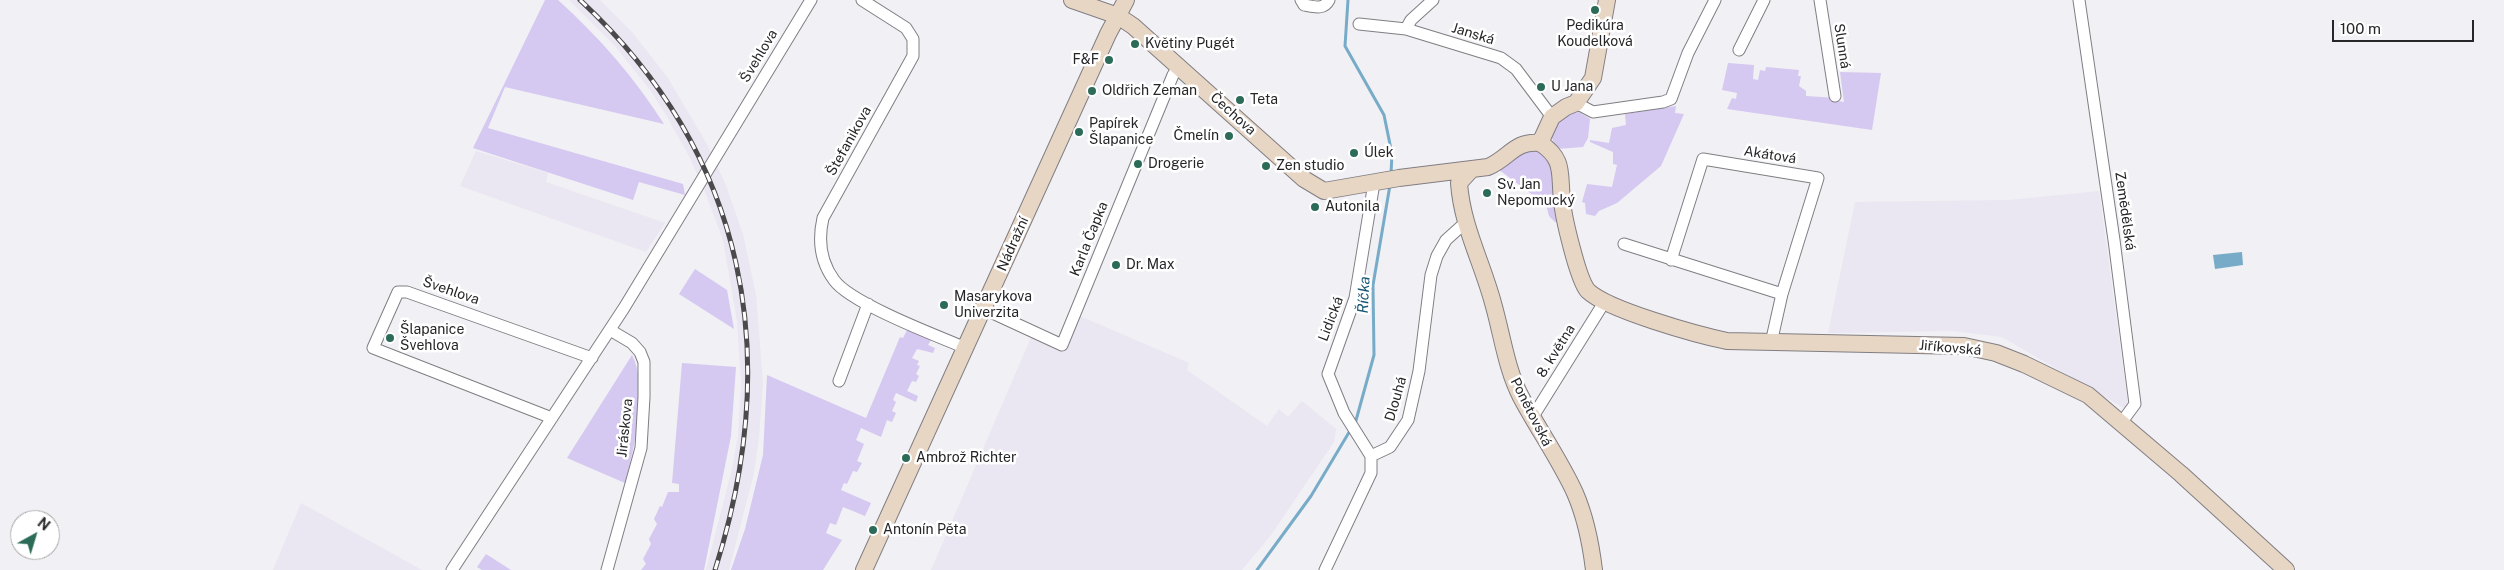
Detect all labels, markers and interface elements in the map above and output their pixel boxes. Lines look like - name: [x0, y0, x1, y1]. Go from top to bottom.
- marker: Pedikúra Koudelková: [1589, 4, 1601, 16]
- scale bar: [2334, 10, 2476, 42]
- place label: Pedikúra Koudelková: [1557, 18, 1633, 50]
- street label: Janská: [1450, 20, 1496, 48]
- text: 100 m: [2340, 20, 2381, 37]
- street label: Slunná: [1830, 22, 1854, 70]
- street label: Švehlova: [737, 27, 781, 85]
- place label: Květiny Pugét: [1145, 36, 1235, 52]
- marker: Květiny Pugét: [1129, 38, 1141, 50]
- place label: F&F: [1072, 52, 1099, 68]
- marker: F&F: [1103, 54, 1115, 66]
- place label: U Jana: [1551, 79, 1593, 95]
- marker: U Jana: [1535, 81, 1547, 93]
- place label: Oldřich Zeman: [1102, 83, 1197, 99]
- marker: Oldřich Zeman: [1086, 85, 1098, 97]
- street label: Čechova: [1207, 89, 1259, 139]
- place label: Teta: [1250, 92, 1278, 108]
- marker: Teta: [1234, 94, 1246, 106]
- street label: Štefanikova: [823, 103, 875, 179]
- place label: Papírek Šlapanice: [1089, 116, 1153, 148]
- marker: Papírek Šlapanice: [1073, 126, 1085, 138]
- place label: Čmelín: [1174, 128, 1219, 144]
- marker: Čmelín: [1223, 130, 1235, 142]
- street label: Akátová: [1743, 143, 1797, 167]
- place label: Úlek: [1364, 145, 1393, 161]
- marker: Úlek: [1348, 147, 1360, 159]
- place label: Drogerie: [1148, 156, 1204, 172]
- marker: Drogerie: [1132, 158, 1144, 170]
- place label: Zen studio: [1276, 158, 1344, 174]
- marker: Zen studio: [1260, 160, 1272, 172]
- street label: Zemědělská: [2111, 171, 2139, 251]
- place label: Sv. Jan Nepomucký: [1497, 177, 1575, 210]
- marker: Sv. Jan Nepomucký: [1481, 187, 1493, 199]
- street label: Karla Čapka: [1066, 199, 1112, 279]
- place label: Autonila: [1325, 199, 1380, 215]
- marker: Autonila: [1309, 201, 1321, 213]
- street label: Nádražní: [994, 214, 1032, 274]
- place label: Dr. Max: [1126, 257, 1175, 273]
- marker: Dr. Max: [1110, 259, 1122, 271]
- street label: Švehlova: [421, 274, 481, 308]
- water label: Říčka: [1354, 276, 1374, 314]
- place label: Masarykova Univerzita: [954, 289, 1032, 322]
- street label: Lidická: [1315, 294, 1347, 344]
- marker: Masarykova Univerzita: [938, 299, 950, 311]
- street label: 8. května: [1533, 321, 1579, 381]
- place label: Šlapanice Švehlova: [400, 322, 464, 354]
- marker: Šlapanice Švehlova: [384, 332, 396, 344]
- street label: Jiříkovská: [1918, 337, 1982, 359]
- street label: Dlouhá: [1382, 375, 1410, 423]
- street label: Ponětovská: [1507, 375, 1555, 449]
- street label: Jiráskova: [614, 398, 636, 458]
- place label: Ambrož Richter: [916, 450, 1016, 466]
- marker: Ambrož Richter: [900, 452, 912, 464]
- north arrow: [10, 510, 60, 560]
- text: N: [35, 514, 53, 534]
- place label: Antonín Pěta: [883, 522, 966, 538]
- marker: Antonín Pěta: [867, 524, 879, 536]

